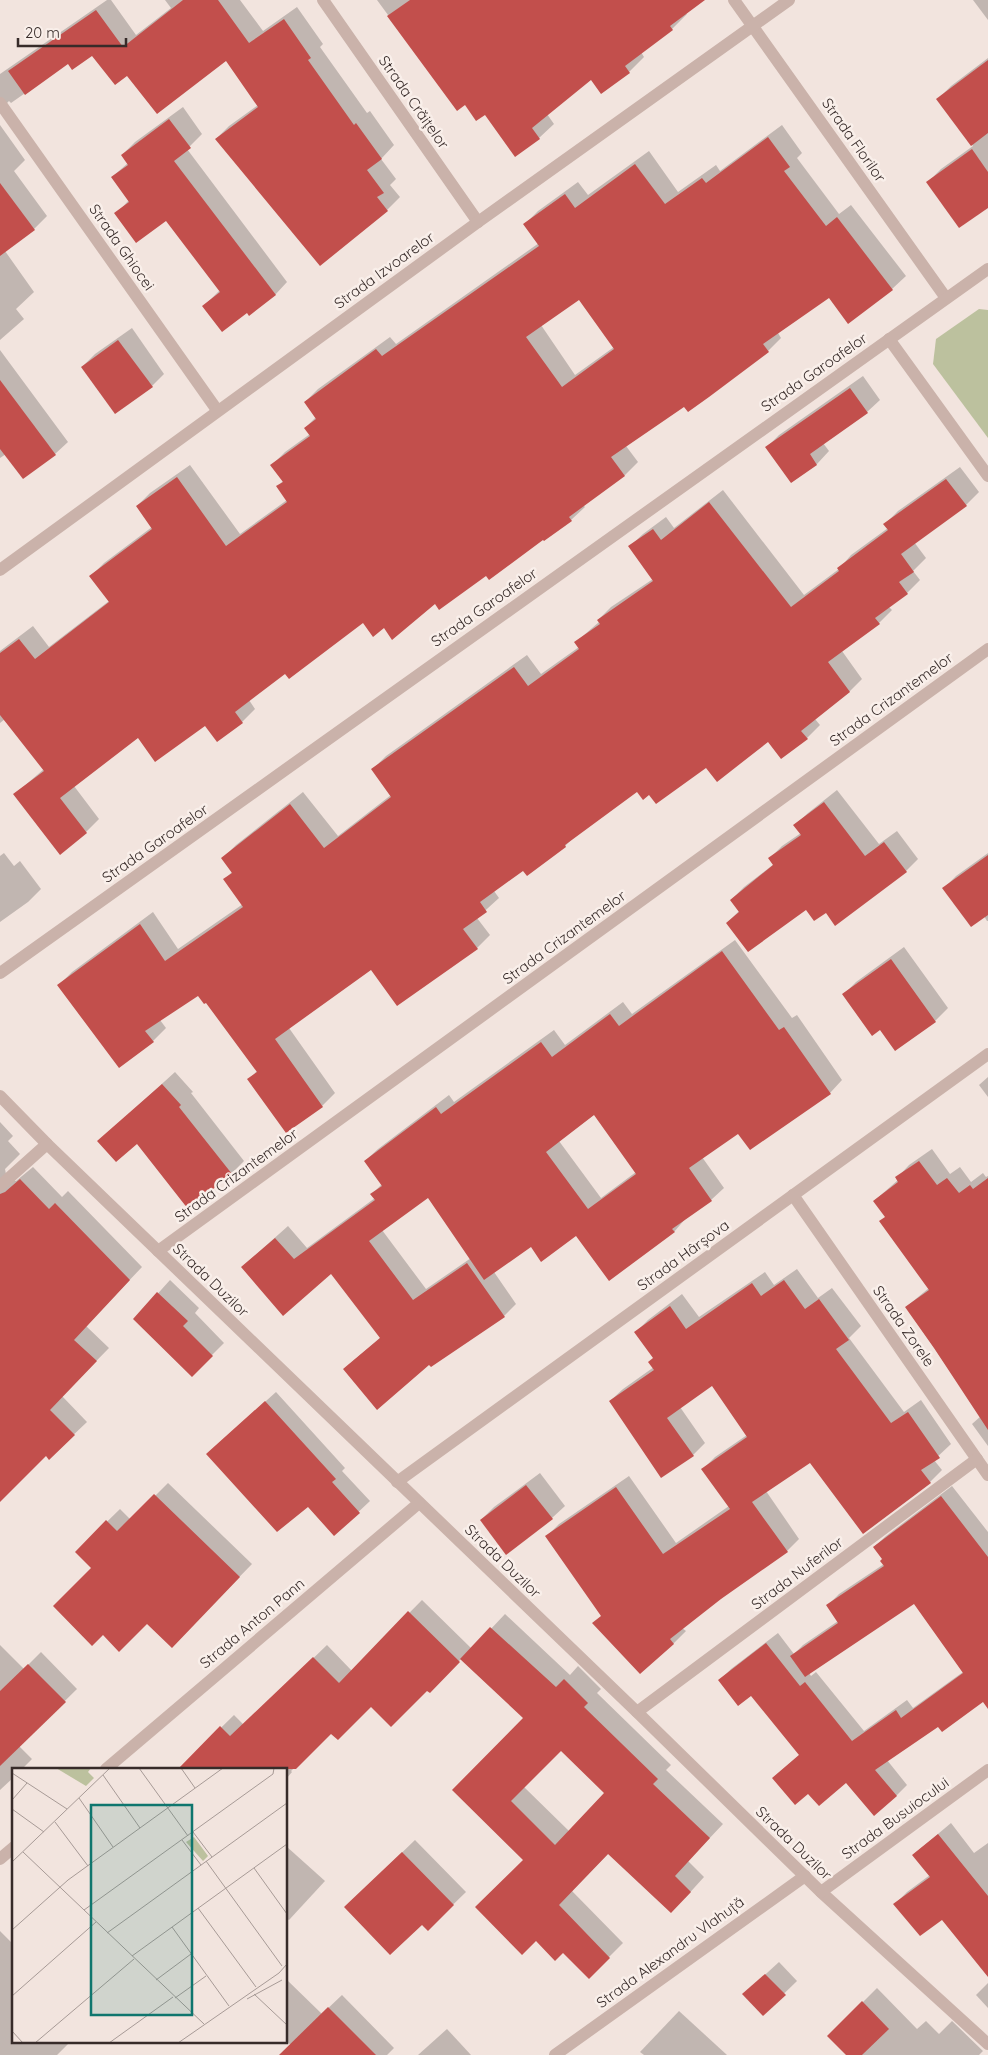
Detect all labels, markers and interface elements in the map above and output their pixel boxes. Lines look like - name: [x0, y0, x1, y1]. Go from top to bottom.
- scale bar: [18, 15, 125, 47]
- text: 20 m: [25, 23, 60, 42]
- street label: Strada Crăițelor: [375, 52, 453, 153]
- street label: Strada Florilor: [818, 94, 890, 186]
- street label: Strada Ghiocei: [85, 200, 159, 294]
- street label: Strada Izvoarelor: [330, 227, 438, 313]
- street label: Strada Garoafelor: [757, 328, 871, 416]
- street label: Strada Garoafelor: [427, 563, 541, 651]
- street label: Strada Crizantemelor: [826, 648, 957, 750]
- street label: Strada Garoafelor: [98, 799, 212, 887]
- street label: Strada Crizantemelor: [499, 886, 630, 988]
- street label: Strada Crizantemelor: [171, 1124, 302, 1226]
- street label: Strada Hârșova: [633, 1215, 733, 1295]
- street label: Strada Duzilor: [169, 1239, 253, 1321]
- street label: Strada Zorele: [869, 1282, 939, 1370]
- street label: Strada Duzilor: [461, 1520, 545, 1602]
- street label: Strada Nuferilor: [747, 1532, 847, 1614]
- street label: Strada Anton Pann: [196, 1574, 308, 1672]
- inset map: [12, 1768, 288, 2042]
- street label: Strada Busuiocului: [838, 1773, 952, 1863]
- street label: Strada Duzilor: [752, 1802, 836, 1884]
- street label: Strada Alexandru Vlahuță: [592, 1892, 748, 2012]

